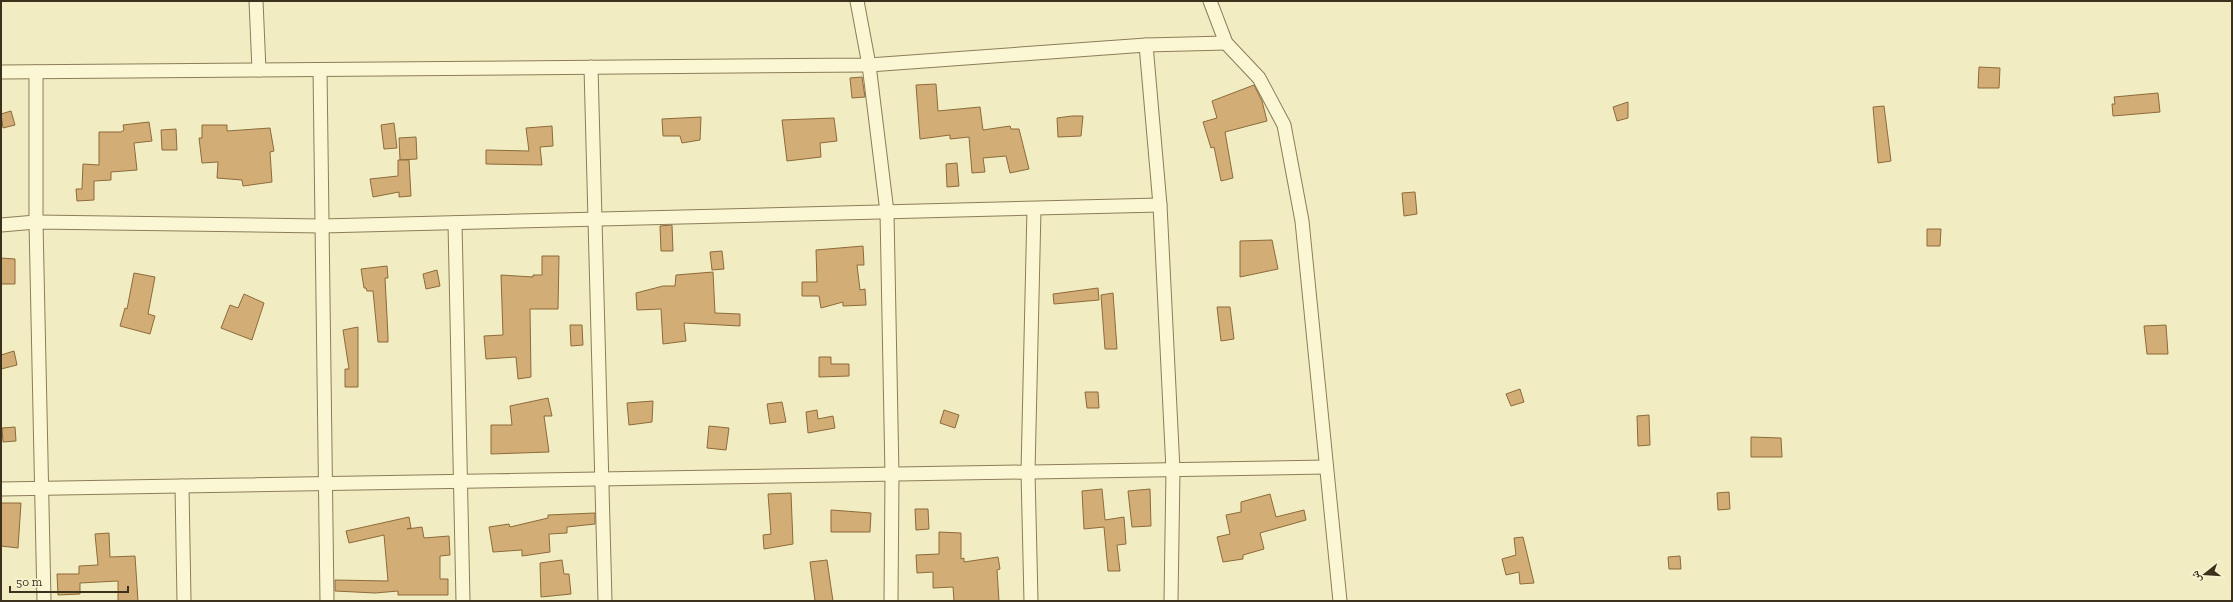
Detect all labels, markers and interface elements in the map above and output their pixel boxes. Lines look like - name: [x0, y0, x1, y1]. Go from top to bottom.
- north arrow: [2185, 554, 2225, 594]
- scale bar: [10, 568, 128, 594]
- text: ش: [2188, 569, 2205, 584]
- text: 50 m: [16, 575, 43, 589]

